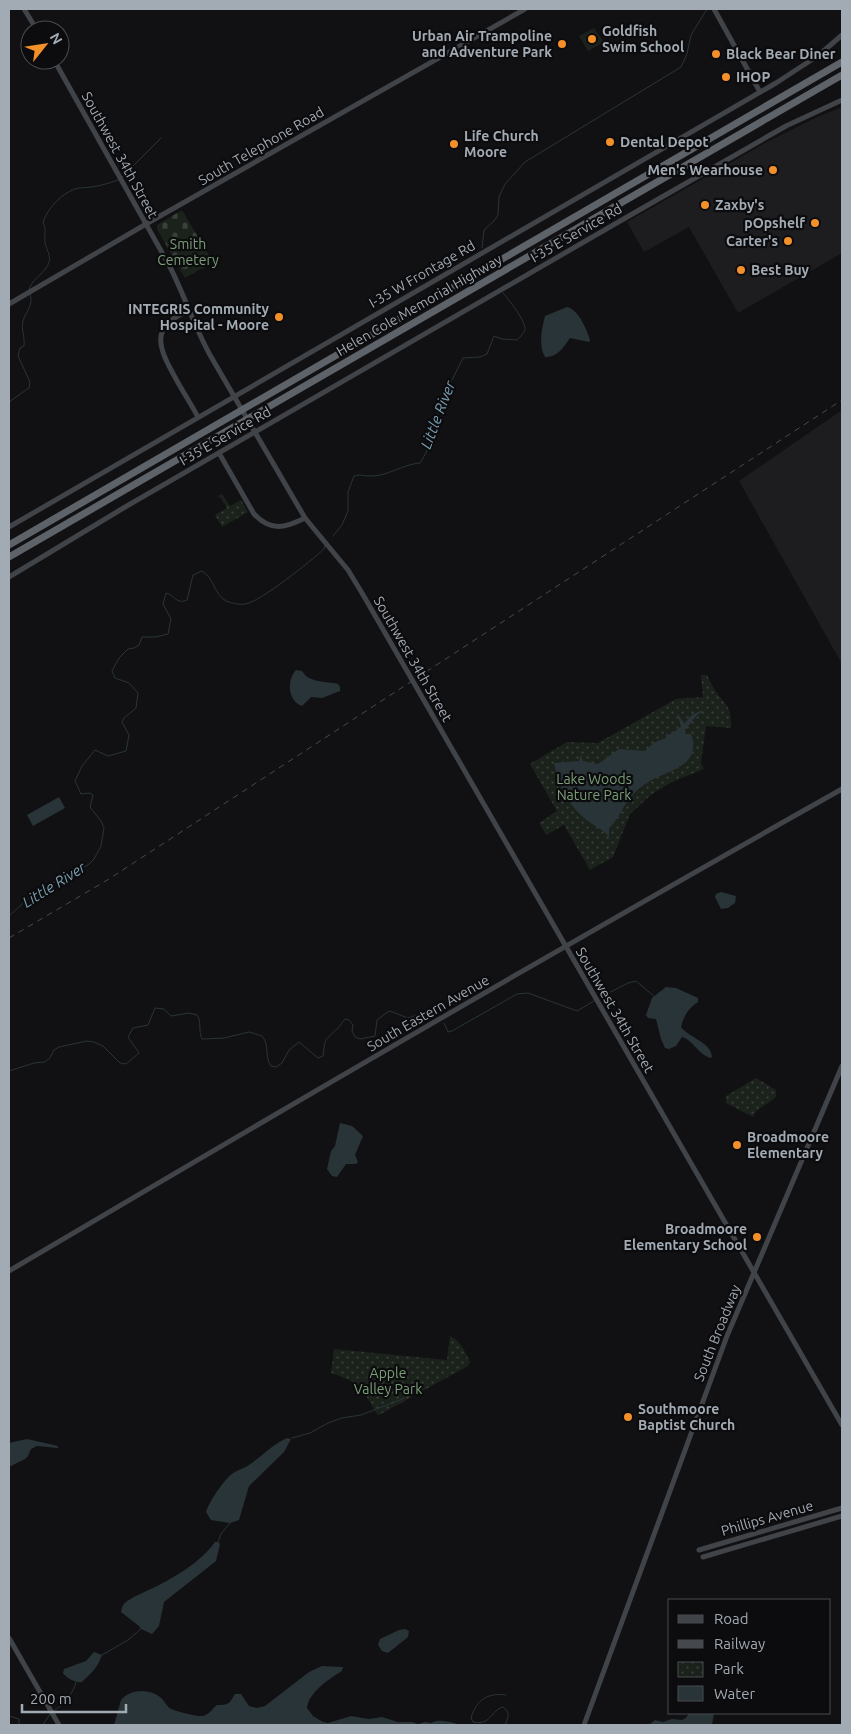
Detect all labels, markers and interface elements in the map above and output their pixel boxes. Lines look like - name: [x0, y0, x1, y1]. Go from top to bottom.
- north arrow: [20, 20, 70, 70]
- place label: Goldfish Swim School: [602, 23, 684, 55]
- place label: Urban Air Trampoline and Adventure Park: [412, 28, 552, 60]
- text: N: [47, 30, 66, 47]
- marker: Goldfish Swim School: [586, 33, 598, 45]
- marker: Urban Air Trampoline and Adventure Park: [556, 38, 568, 50]
- place label: Black Bear Diner: [726, 46, 836, 62]
- marker: Black Bear Diner: [710, 48, 722, 60]
- place label: IHOP: [736, 69, 770, 85]
- marker: IHOP: [720, 71, 732, 83]
- street label: Southwest 34th Street: [79, 89, 162, 221]
- street label: South Telephone Road: [195, 104, 327, 188]
- place label: Life Church Moore: [464, 128, 539, 160]
- place label: Dental Depot: [620, 134, 709, 150]
- marker: Dental Depot: [604, 136, 616, 148]
- marker: Life Church Moore: [448, 138, 460, 150]
- place label: Men's Wearhouse: [647, 162, 763, 178]
- marker: Men's Wearhouse: [767, 164, 779, 176]
- place label: Zaxby's: [715, 197, 765, 213]
- marker: Zaxby's: [699, 199, 711, 211]
- street label: I-35 E Service Rd: [527, 200, 625, 266]
- place label: pOpshelf: [744, 215, 805, 231]
- marker: pOpshelf: [809, 217, 821, 229]
- place label: Carter's: [726, 233, 778, 249]
- marker: Carter's: [782, 235, 794, 247]
- park label: Smith Cemetery: [157, 236, 219, 268]
- street label: I-35 W Frontage Rd: [366, 237, 478, 311]
- street label: Helen Cole Memorial Highway: [333, 251, 505, 359]
- place label: Best Buy: [751, 262, 810, 278]
- marker: Best Buy: [735, 264, 747, 276]
- place label: INTEGRIS Community Hospital - Moore: [128, 301, 270, 333]
- marker: INTEGRIS Community Hospital - Moore: [273, 311, 285, 323]
- water label: Little River: [417, 377, 459, 451]
- street label: I-35 E Service Rd: [176, 403, 274, 469]
- street label: Southwest 34th Street: [371, 594, 456, 725]
- park label: Lake Woods Nature Park: [556, 771, 632, 803]
- water label: Little River: [19, 858, 90, 911]
- street label: Southwest 34th Street: [573, 945, 658, 1076]
- street label: South Eastern Avenue: [364, 972, 492, 1054]
- place label: Broadmoore Elementary: [747, 1129, 829, 1161]
- marker: Broadmoore Elementary: [731, 1139, 743, 1151]
- place label: Broadmoore Elementary School: [624, 1221, 747, 1253]
- marker: Broadmoore Elementary School: [751, 1231, 763, 1243]
- street label: South Broadway: [690, 1282, 744, 1384]
- park label: Apple Valley Park: [354, 1365, 422, 1397]
- place label: Southmoore Baptist Church: [638, 1401, 735, 1433]
- marker: Southmoore Baptist Church: [622, 1411, 634, 1423]
- street label: Phillips Avenue: [719, 1497, 815, 1539]
- legend: [668, 1599, 831, 1714]
- text: Road: [714, 1610, 749, 1627]
- text: Railway: [714, 1635, 765, 1652]
- text: Park: [714, 1660, 744, 1677]
- scale bar: [22, 1682, 126, 1714]
- text: Water: [714, 1685, 755, 1702]
- text: 200 m: [30, 1690, 72, 1707]

